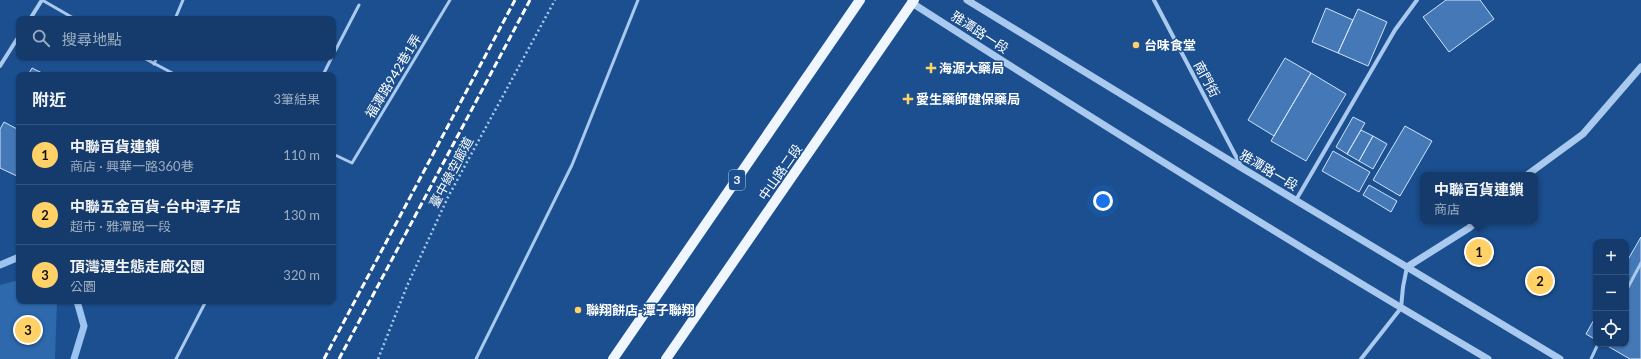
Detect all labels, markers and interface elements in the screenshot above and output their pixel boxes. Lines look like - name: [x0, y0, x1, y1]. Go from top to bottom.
- street label: 雅潭路一段: [948, 8, 1012, 56]
- search box: [16, 16, 336, 60]
- icon: search: [30, 27, 52, 49]
- text: 搜尋地點: [62, 30, 122, 48]
- street label: 福潭路942巷1弄: [362, 31, 424, 121]
- place label: 台味食堂: [1144, 37, 1196, 53]
- marker: 台味食堂: [1131, 40, 1141, 50]
- street label: 南門街: [1191, 58, 1223, 100]
- place label: 海源大藥局: [939, 60, 1004, 76]
- marker: 海源大藥局: [926, 63, 936, 73]
- text: 附近: [32, 89, 66, 110]
- text: 3筆結果: [273, 91, 320, 107]
- place label: 愛生藥師健保藥局: [916, 91, 1020, 107]
- marker: 愛生藥師健保藥局: [903, 94, 913, 104]
- street label: 臺中綠空廊道: [426, 134, 476, 210]
- text: 中聯百貨連鎖: [70, 137, 160, 155]
- street label: 中山路二段: [755, 141, 805, 203]
- street label: 雅潭路一段: [1237, 146, 1301, 194]
- text: 1: [41, 147, 49, 163]
- text: 110 m: [283, 147, 320, 163]
- text: 商店 · 興華一路360巷: [70, 158, 194, 174]
- road number: 3: [729, 170, 745, 190]
- popup: [1420, 172, 1538, 224]
- text: 中聯百貨連鎖: [1434, 180, 1524, 198]
- your location: [1093, 191, 1113, 211]
- text: 中聯五金百貨-台中潭子店: [70, 197, 241, 215]
- text: 商店: [1434, 201, 1460, 217]
- text: 2: [41, 207, 49, 223]
- text: 130 m: [283, 207, 320, 223]
- text: 超市 · 雅潭路一段: [70, 218, 171, 234]
- pin: 1: [1466, 237, 1492, 267]
- map controls: [1593, 239, 1629, 347]
- button: +: [1593, 239, 1629, 275]
- text: 頂灣潭生態走廊公園: [70, 257, 205, 275]
- pin: 2: [1527, 266, 1553, 296]
- text: 3: [41, 267, 49, 283]
- text: 320 m: [283, 267, 320, 283]
- button: −: [1593, 275, 1629, 311]
- text: 公園: [70, 278, 96, 294]
- place label: 聯翔餅店-潭子聯翔: [586, 302, 695, 318]
- marker: 聯翔餅店-潭子聯翔: [573, 305, 583, 315]
- button: locate: [1593, 311, 1629, 347]
- pin: 3: [15, 315, 41, 345]

